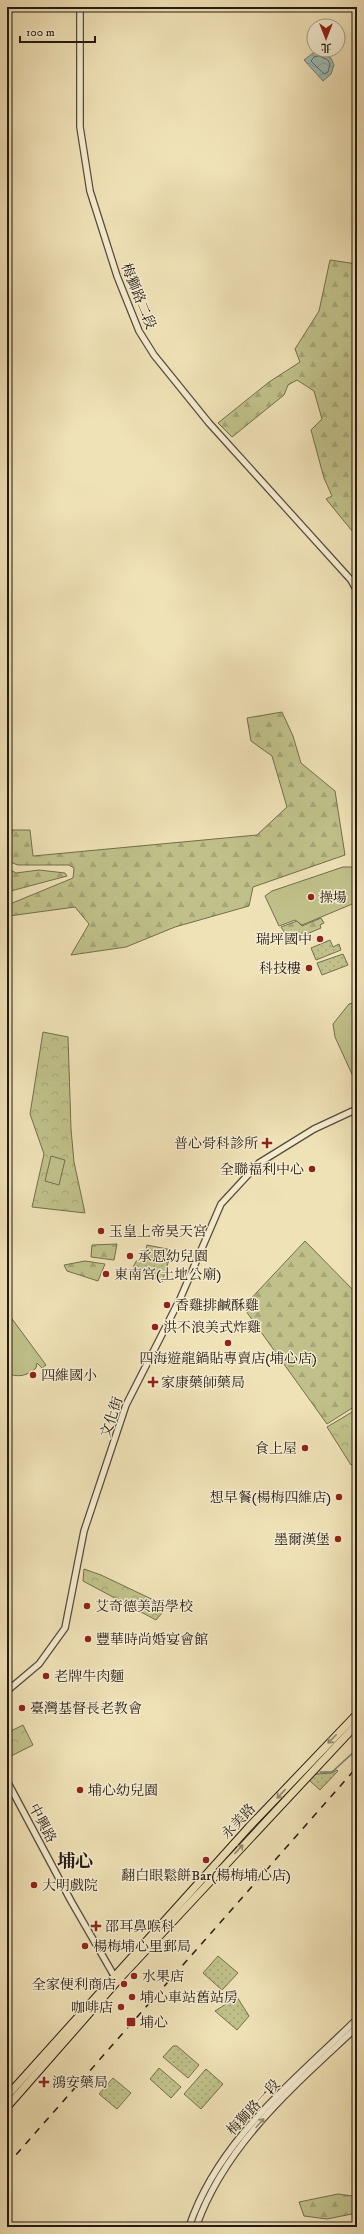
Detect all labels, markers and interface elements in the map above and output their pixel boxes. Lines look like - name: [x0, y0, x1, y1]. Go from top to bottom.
- scale bar: [20, 18, 95, 44]
- north arrow: [306, 18, 346, 58]
- text: 100 m: [26, 25, 55, 40]
- text: 北: [321, 40, 332, 54]
- street label: 梅獅路二段: [117, 261, 160, 332]
- place label: 操場: [319, 889, 347, 907]
- marker: 操場: [306, 892, 316, 902]
- place label: 瑞坪國中: [256, 931, 312, 949]
- marker: 瑞坪國中: [315, 934, 325, 944]
- place label: 科技樓: [259, 960, 301, 978]
- marker: 科技樓: [304, 963, 314, 973]
- place label: 普心骨科診所: [174, 1135, 258, 1153]
- marker: 普心骨科診所: [261, 1137, 273, 1149]
- place label: 全聯福利中心: [220, 1161, 304, 1179]
- marker: 全聯福利中心: [307, 1164, 317, 1174]
- place label: 玉皇上帝昊天宮: [109, 1223, 207, 1241]
- marker: 玉皇上帝昊天宮: [96, 1226, 106, 1236]
- place label: 承恩幼兒園: [138, 1248, 208, 1266]
- marker: 承恩幼兒園: [125, 1251, 135, 1261]
- place label: 東南宮(土地公廟): [114, 1266, 222, 1284]
- marker: 東南宮(土地公廟): [101, 1269, 111, 1279]
- place label: 香雞排鹹酥雞: [175, 1297, 259, 1315]
- marker: 香雞排鹹酥雞: [162, 1300, 172, 1310]
- place label: 洪不浪美式炸雞: [163, 1319, 261, 1337]
- marker: 洪不浪美式炸雞: [150, 1322, 160, 1332]
- marker: 四海遊龍鍋貼專賣店(埔心店): [223, 1338, 233, 1348]
- place label: 四海遊龍鍋貼專賣店(埔心店): [139, 1350, 317, 1368]
- place label: 四維國小: [41, 1367, 97, 1385]
- marker: 四維國小: [28, 1370, 38, 1380]
- place label: 家康藥師藥局: [161, 1374, 245, 1392]
- marker: 家康藥師藥局: [148, 1377, 158, 1387]
- street label: 文化街: [97, 1395, 127, 1440]
- place label: 食上屋: [255, 1440, 297, 1458]
- marker: 食上屋: [300, 1443, 310, 1453]
- place label: 想早餐(楊梅四維店): [210, 1489, 331, 1507]
- marker: 想早餐(楊梅四維店): [334, 1492, 344, 1502]
- place label: 墨爾漢堡: [274, 1531, 330, 1549]
- marker: 墨爾漢堡: [333, 1534, 343, 1544]
- place label: 艾奇德美語學校: [95, 1598, 193, 1616]
- marker: 艾奇德美語學校: [82, 1601, 92, 1611]
- place label: 豐華時尚婚宴會館: [96, 1631, 208, 1649]
- marker: 豐華時尚婚宴會館: [83, 1634, 93, 1644]
- place label: 老牌牛肉麵: [54, 1668, 124, 1686]
- marker: 老牌牛肉麵: [41, 1671, 51, 1681]
- place label: 臺灣基督長老教會: [30, 1700, 142, 1718]
- marker: 臺灣基督長老教會: [17, 1703, 27, 1713]
- one-way arrow: [327, 1734, 337, 1744]
- place label: 埔心幼兒園: [88, 1782, 158, 1800]
- marker: 埔心幼兒園: [75, 1785, 85, 1795]
- one-way arrow: [276, 1789, 286, 1799]
- street label: 永美路: [218, 1800, 260, 1843]
- street label: 中興路: [24, 1801, 60, 1846]
- one-way arrow: [235, 1844, 244, 1854]
- district label: 埔心: [57, 1851, 93, 1873]
- marker: 翻白眼鬆餅Bar(楊梅埔心店): [201, 1855, 211, 1865]
- place label: 翻白眼鬆餅Bar(楊梅埔心店): [121, 1867, 291, 1885]
- place label: 大明戲院: [42, 1877, 98, 1895]
- marker: 大明戲院: [29, 1880, 39, 1890]
- place label: 邵耳鼻喉科: [105, 1918, 175, 1936]
- marker: 邵耳鼻喉科: [90, 1920, 102, 1932]
- place label: 楊梅埔心里郵局: [93, 1938, 191, 1956]
- marker: 楊梅埔心里郵局: [80, 1941, 90, 1951]
- place label: 水果店: [142, 1968, 184, 1986]
- marker: 水果店: [129, 1971, 139, 1981]
- place label: 全家便利商店: [32, 1976, 116, 1994]
- marker: 全家便利商店: [119, 1979, 129, 1989]
- place label: 埔心車站舊站房: [140, 1989, 238, 2007]
- marker: 埔心車站舊站房: [127, 1992, 137, 2002]
- place label: 咖啡店: [71, 1999, 113, 2017]
- marker: 咖啡店: [116, 2002, 126, 2012]
- place label: 埔心: [140, 2014, 168, 2032]
- marker: 埔心: [125, 2016, 137, 2028]
- place label: 鴻安藥局: [52, 2074, 108, 2092]
- street label: 梅獅路一段: [223, 2076, 284, 2139]
- marker: 鴻安藥局: [39, 2077, 49, 2087]
- one-way arrow: [255, 2118, 264, 2128]

